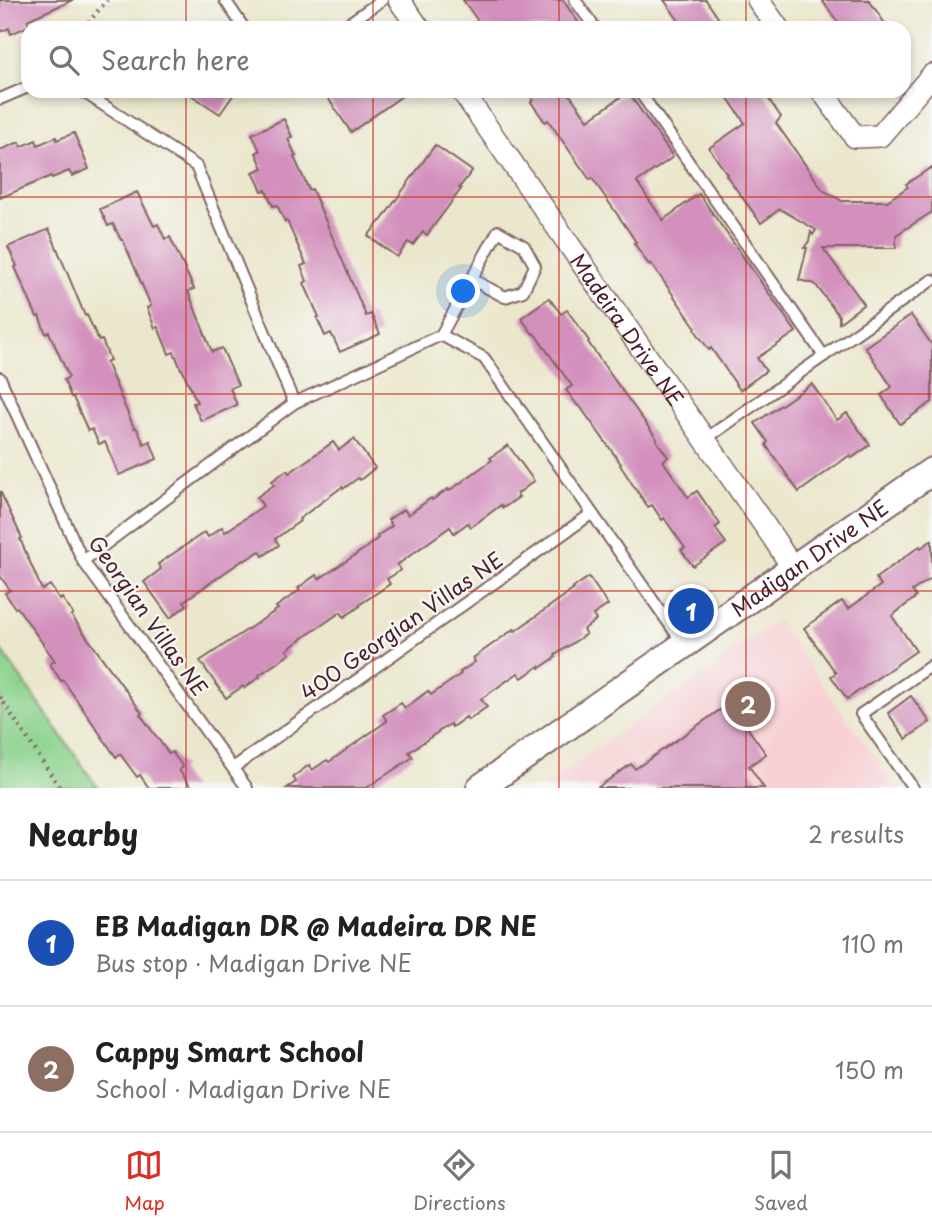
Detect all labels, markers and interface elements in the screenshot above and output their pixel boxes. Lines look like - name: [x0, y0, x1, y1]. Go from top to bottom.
- search box: [21, 21, 911, 98]
- text: Search here: [101, 40, 250, 79]
- icon: search: [45, 41, 83, 79]
- street label: Madeira Drive NE: [563, 246, 692, 412]
- your location: [446, 274, 480, 308]
- street label: Madigan Drive NE: [724, 491, 894, 624]
- street label: Georgian Villas NE: [82, 528, 216, 702]
- street label: 400 Georgian Villas NE: [293, 543, 509, 707]
- pin: 1: [668, 585, 714, 637]
- pin: 2: [725, 678, 771, 730]
- text: Nearby: [28, 811, 138, 856]
- text: 2 results: [808, 816, 904, 851]
- text: EB Madigan DR @ Madeira DR NE: [95, 906, 537, 945]
- text: 1: [46, 926, 57, 961]
- text: 110 m: [842, 926, 904, 961]
- text: Bus stop · Madigan Drive NE: [95, 945, 412, 980]
- text: Cappy Smart School: [95, 1032, 364, 1071]
- text: 2: [43, 1052, 59, 1087]
- text: 150 m: [835, 1052, 904, 1087]
- text: School · Madigan Drive NE: [95, 1071, 391, 1106]
- tab: Map: [124, 1146, 165, 1216]
- tab: Directions: [413, 1146, 506, 1216]
- tab: Saved: [754, 1146, 808, 1216]

